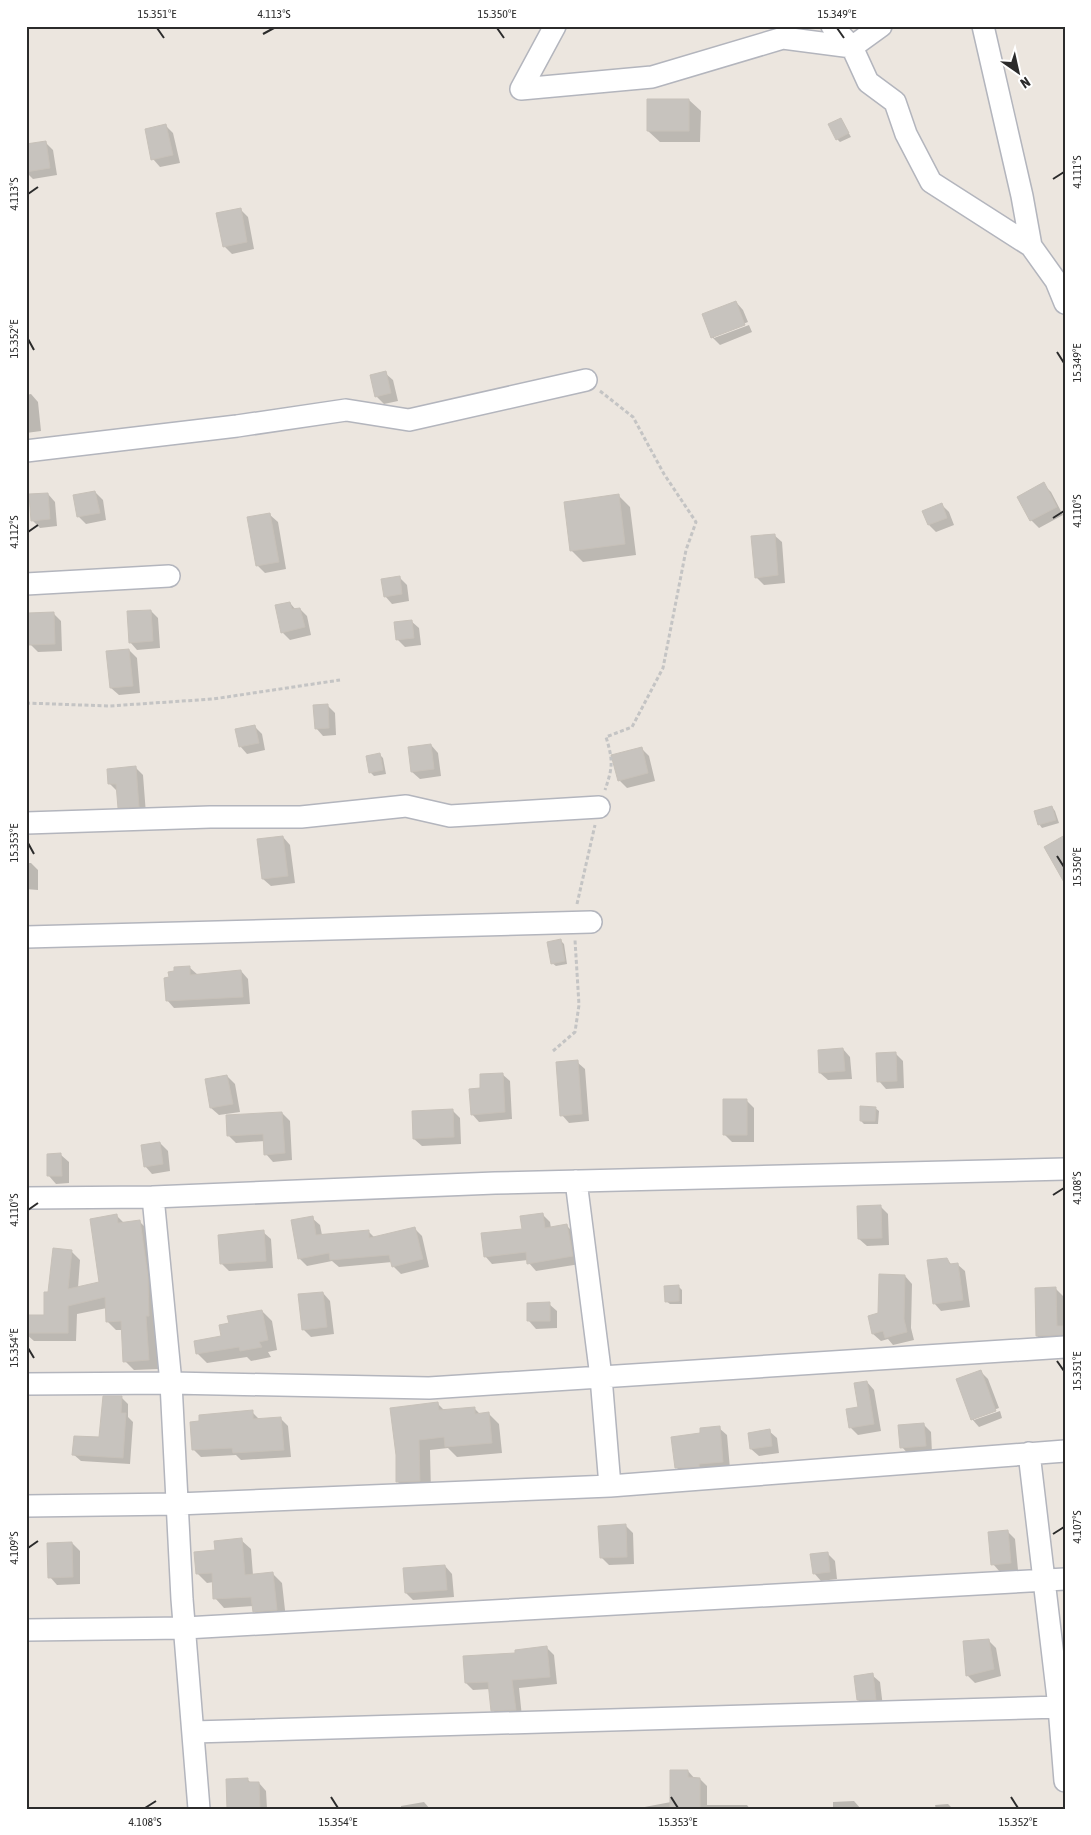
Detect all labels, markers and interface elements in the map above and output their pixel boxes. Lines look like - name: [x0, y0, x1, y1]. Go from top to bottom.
- text: 15.351°E: [138, 7, 176, 21]
- text: 4.113°S: [257, 7, 291, 21]
- text: 15.350°E: [478, 7, 516, 21]
- text: 15.349°E: [818, 7, 856, 21]
- north arrow: [994, 48, 1044, 98]
- text: N: [1017, 74, 1033, 92]
- text: 4.111°S: [1070, 155, 1084, 189]
- text: 4.113°S: [7, 177, 21, 211]
- text: 15.352°E: [7, 320, 21, 358]
- text: 15.349°E: [1070, 344, 1084, 382]
- text: 4.110°S: [1070, 494, 1084, 528]
- text: 4.112°S: [7, 515, 21, 549]
- text: 15.353°E: [7, 824, 21, 862]
- text: 15.350°E: [1070, 848, 1084, 886]
- text: 4.108°S: [1070, 1171, 1084, 1205]
- text: 4.110°S: [7, 1193, 21, 1227]
- text: 15.354°E: [7, 1329, 21, 1367]
- text: 15.351°E: [1070, 1352, 1084, 1390]
- text: 4.107°S: [1070, 1510, 1084, 1544]
- text: 4.109°S: [7, 1531, 21, 1565]
- text: 4.108°S: [128, 1815, 162, 1829]
- text: 15.354°E: [319, 1815, 357, 1829]
- text: 15.353°E: [659, 1815, 697, 1829]
- text: 15.352°E: [999, 1815, 1037, 1829]

